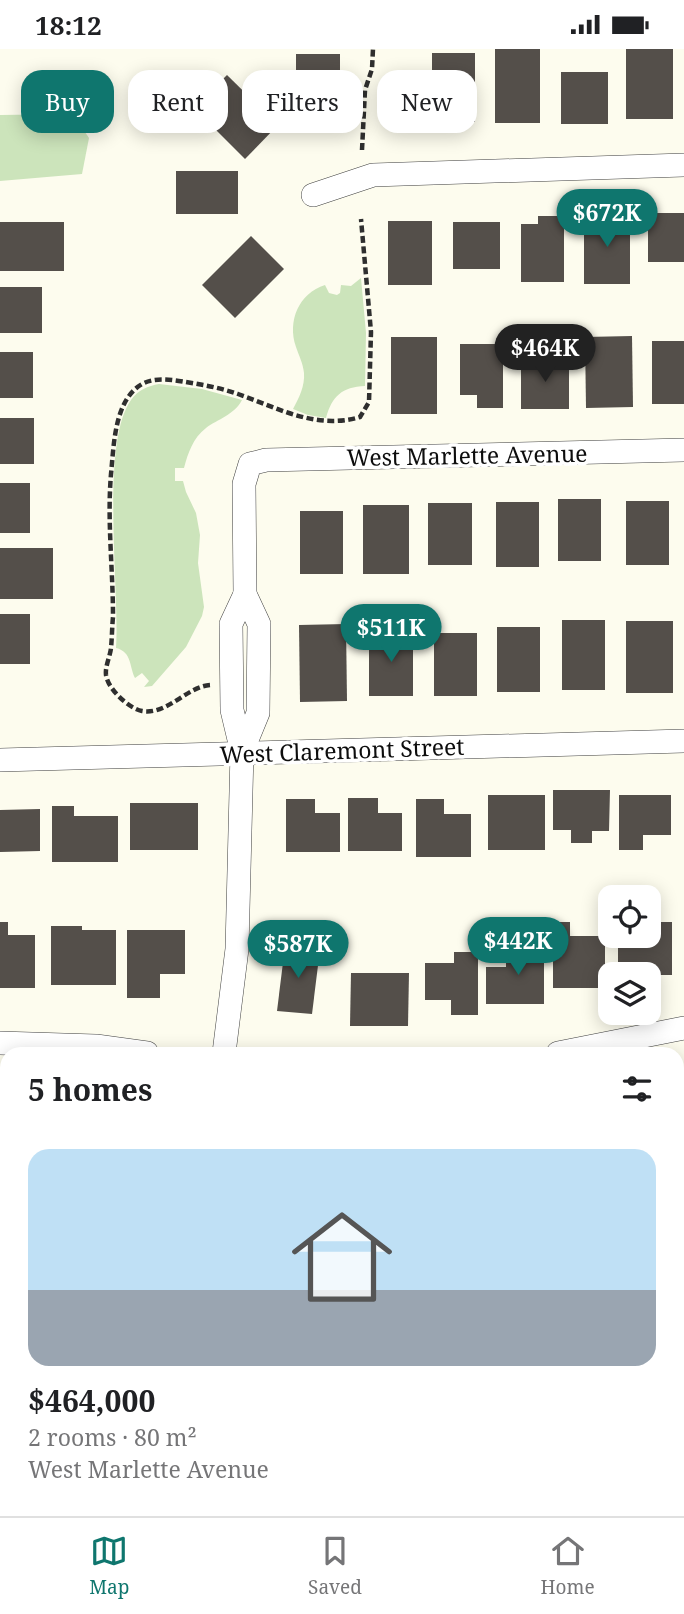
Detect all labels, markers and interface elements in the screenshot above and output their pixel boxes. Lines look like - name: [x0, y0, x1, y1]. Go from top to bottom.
- text: 18:12: [35, 7, 102, 43]
- chip: Buy: [21, 70, 114, 133]
- chip: Rent: [128, 70, 228, 133]
- chip: Filters: [242, 70, 363, 133]
- chip: New: [377, 70, 477, 133]
- pin: $672K: [558, 189, 656, 249]
- text: $672K: [573, 196, 641, 228]
- pin: $464K: [496, 325, 594, 384]
- text: $464K: [511, 331, 579, 363]
- street label: West Marlette Avenue: [346, 437, 588, 473]
- pin: $511K: [342, 605, 440, 664]
- text: $511K: [357, 611, 425, 643]
- street label: West Claremont Street: [219, 730, 465, 770]
- map controls: [598, 885, 661, 1025]
- button: locate: [598, 885, 661, 948]
- pin: $442K: [469, 918, 567, 977]
- pin: $587K: [249, 921, 347, 980]
- text: $442K: [484, 924, 552, 956]
- text: $587K: [264, 927, 332, 959]
- button: layers: [598, 962, 661, 1025]
- text: 5 homes: [28, 1069, 152, 1110]
- icon: filters: [618, 1070, 656, 1108]
- icon: home: [279, 1194, 405, 1320]
- text: $464,000: [28, 1380, 155, 1421]
- text: 2 rooms · 80 m²: [28, 1421, 197, 1453]
- text: West Marlette Avenue: [28, 1453, 269, 1485]
- tab: Map: [89, 1532, 129, 1600]
- tab: Saved: [308, 1532, 362, 1600]
- tab: Home: [541, 1532, 595, 1600]

